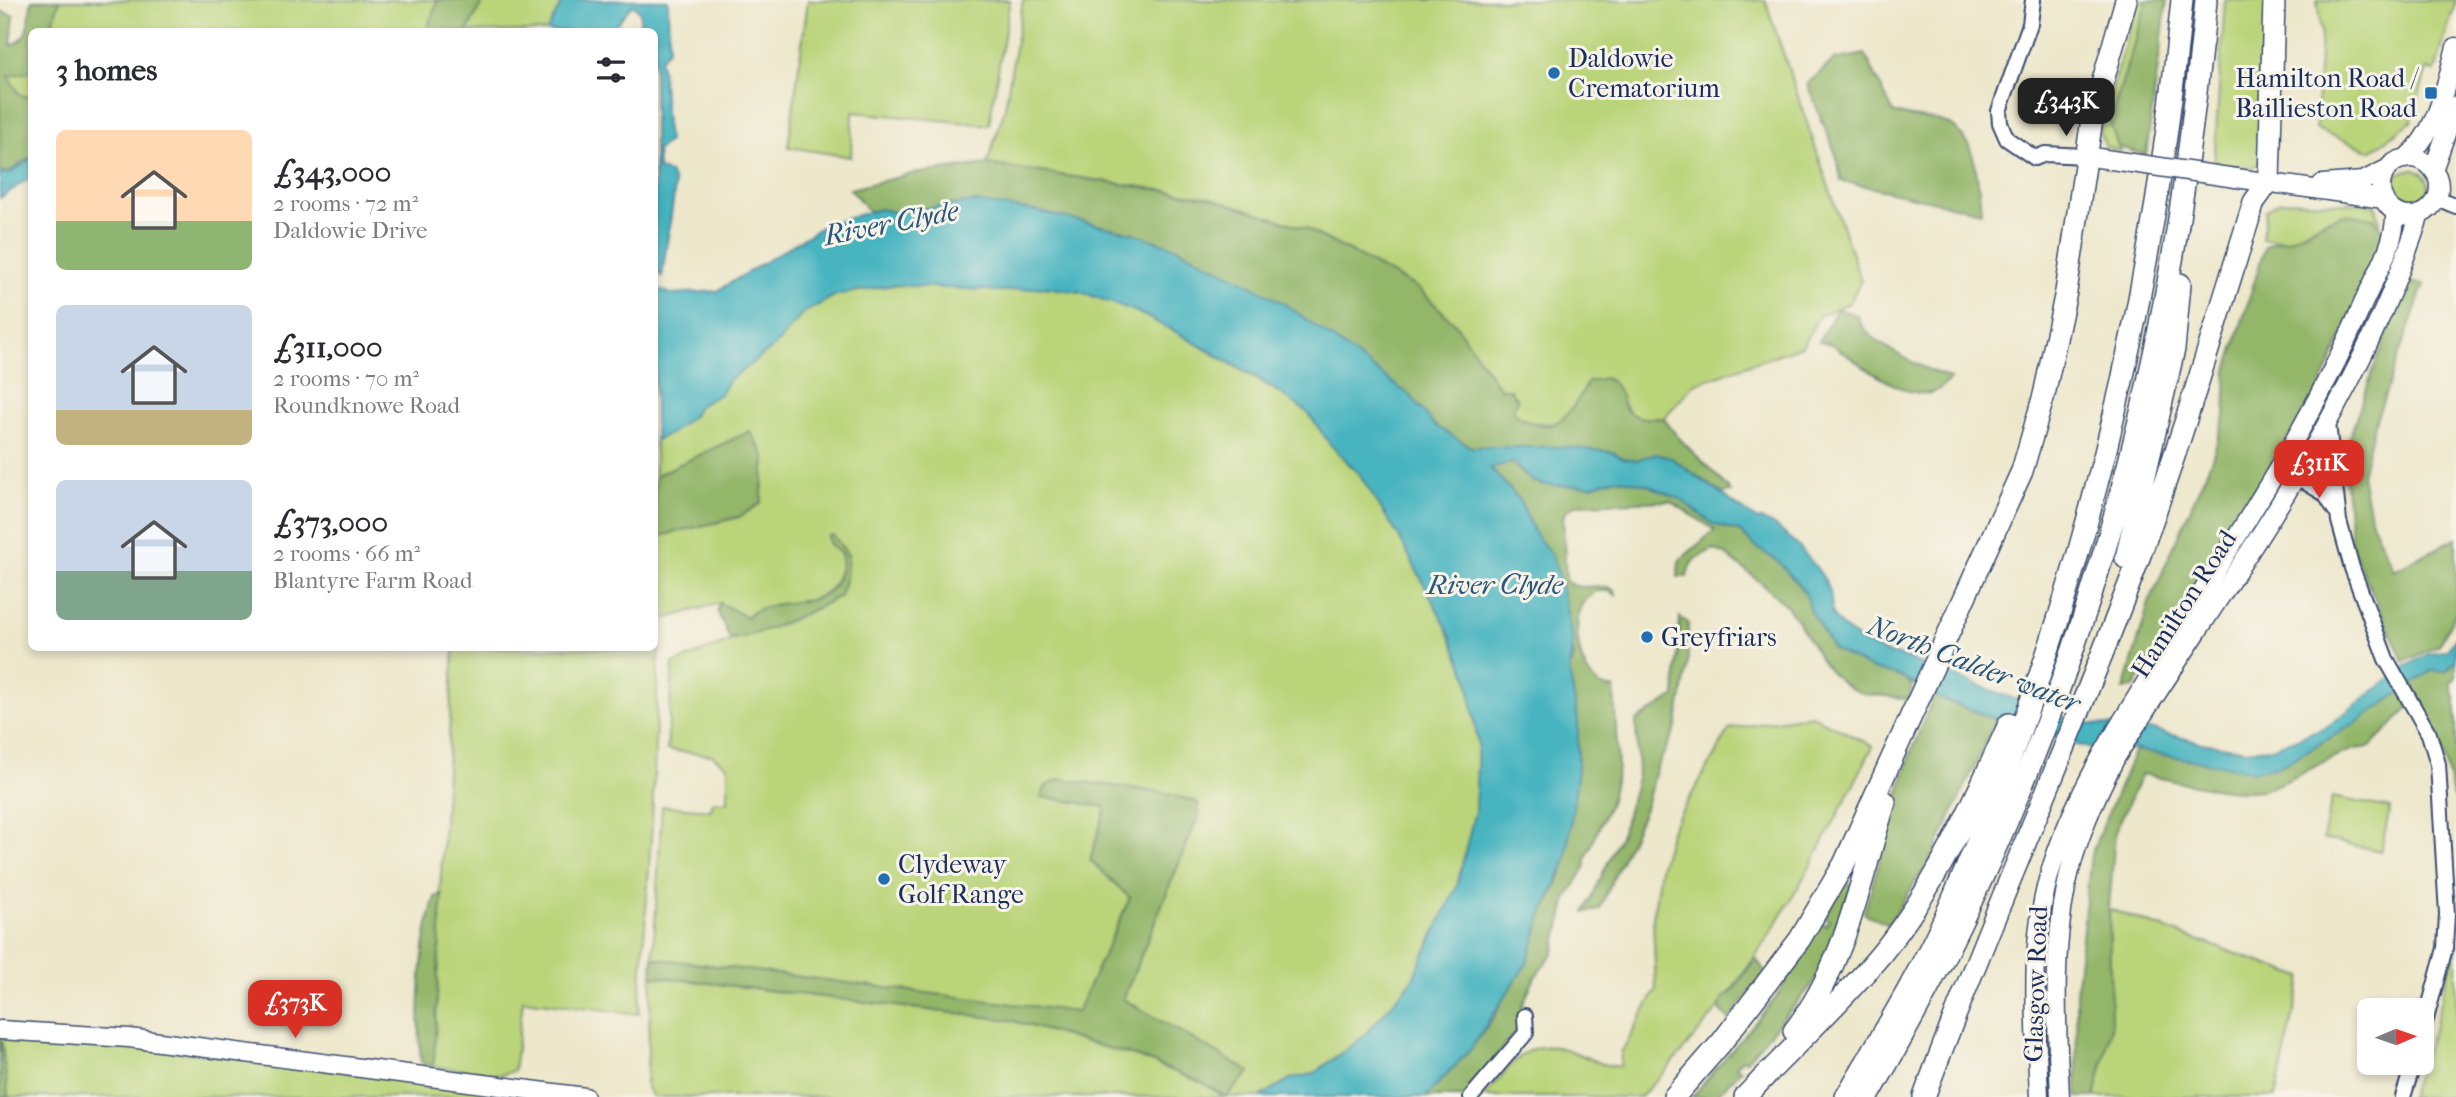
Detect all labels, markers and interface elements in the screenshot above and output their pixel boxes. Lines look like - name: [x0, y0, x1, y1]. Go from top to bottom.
- place label: Daldowie Crematorium: [1568, 43, 1720, 104]
- icon: filters: [592, 51, 630, 89]
- text: 3 homes: [56, 53, 157, 88]
- place label: Hamilton Road / Baillieston Road: [2235, 63, 2420, 124]
- marker: Daldowie Crematorium: [1546, 65, 1562, 81]
- pin: £343K: [2017, 78, 2115, 138]
- marker: Hamilton Road / Baillieston Road: [2423, 85, 2439, 101]
- text: £343K: [2034, 87, 2098, 114]
- text: £343,000: [273, 155, 391, 190]
- icon: home: [112, 158, 196, 242]
- text: 2 rooms · 72 m²: [273, 190, 418, 217]
- water label: River Clyde: [819, 194, 962, 253]
- text: Daldowie Drive: [273, 217, 427, 244]
- text: £311,000: [273, 330, 383, 365]
- icon: home: [112, 333, 196, 417]
- text: 2 rooms · 70 m²: [273, 365, 419, 392]
- text: Roundknowe Road: [273, 392, 460, 419]
- pin: £311K: [2270, 440, 2368, 500]
- text: £311K: [2290, 449, 2348, 476]
- text: £373,000: [273, 505, 388, 540]
- icon: home: [112, 508, 196, 592]
- street label: Hamilton Road: [2125, 524, 2244, 684]
- text: 2 rooms · 66 m²: [273, 540, 420, 567]
- text: Blantyre Farm Road: [273, 567, 472, 594]
- water label: River Clyde: [1425, 568, 1564, 601]
- water label: North Calder water: [1862, 608, 2087, 721]
- place label: Greyfriars: [1661, 622, 1777, 653]
- marker: Greyfriars: [1639, 629, 1655, 645]
- place label: Clydeway Golf Range: [898, 849, 1024, 910]
- marker: Clydeway Golf Range: [876, 871, 892, 887]
- street label: Glasgow Road: [2018, 904, 2054, 1063]
- pin: £373K: [246, 981, 344, 1040]
- text: £373K: [264, 989, 326, 1016]
- north arrow: [2357, 998, 2434, 1074]
- map controls: [2357, 998, 2434, 1075]

